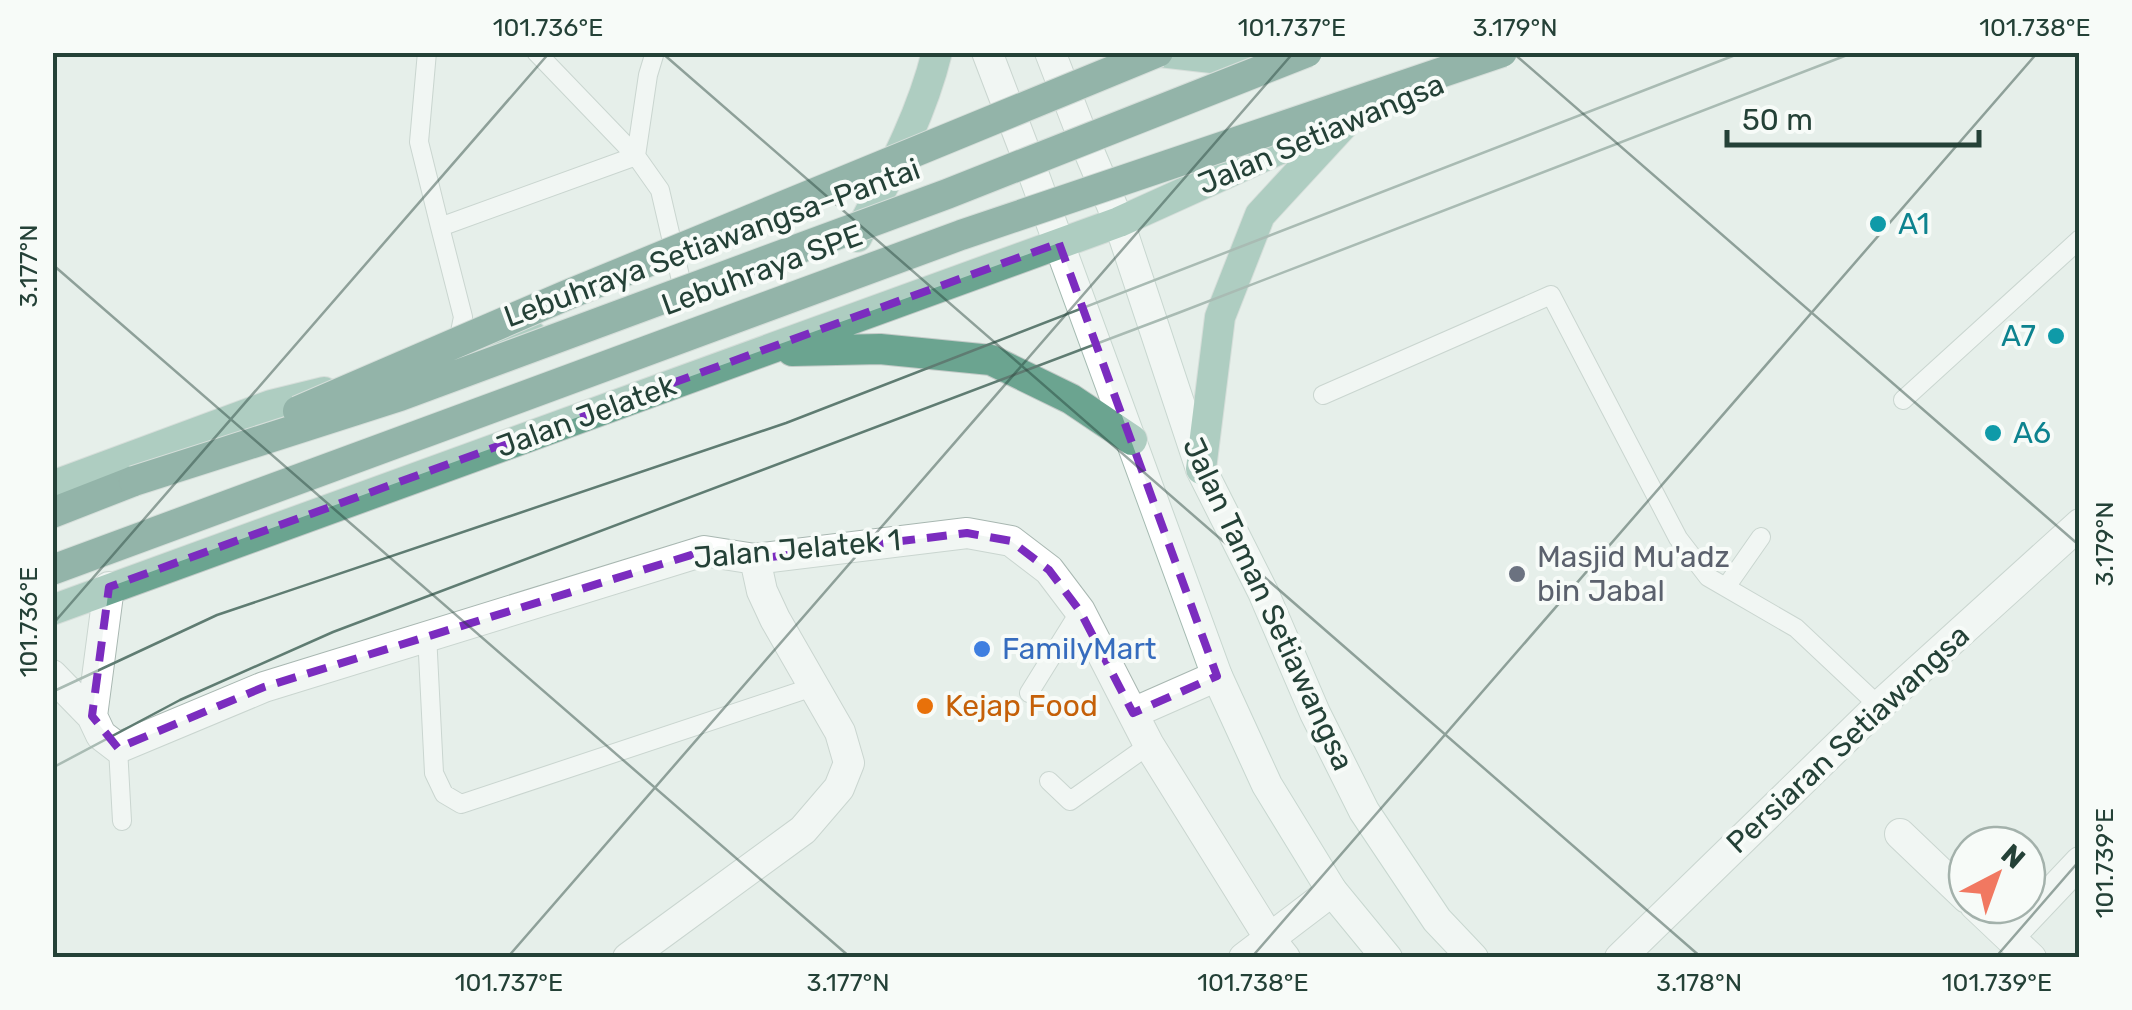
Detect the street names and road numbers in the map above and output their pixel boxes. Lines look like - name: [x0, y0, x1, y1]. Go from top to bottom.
- street label: Jalan Setiawangsa: [1193, 66, 1449, 202]
- street label: Lebuhraya Setiawangsa–Pantai: [499, 151, 925, 335]
- street label: Lebuhraya SPE: [657, 217, 867, 323]
- street label: Jalan Jelatek: [491, 367, 681, 465]
- street label: Jalan Taman Setiawangsa: [1175, 432, 1361, 776]
- street label: Jalan Jelatek 1: [692, 522, 902, 576]
- street label: Persiaran Setiawangsa: [1719, 617, 1977, 861]

